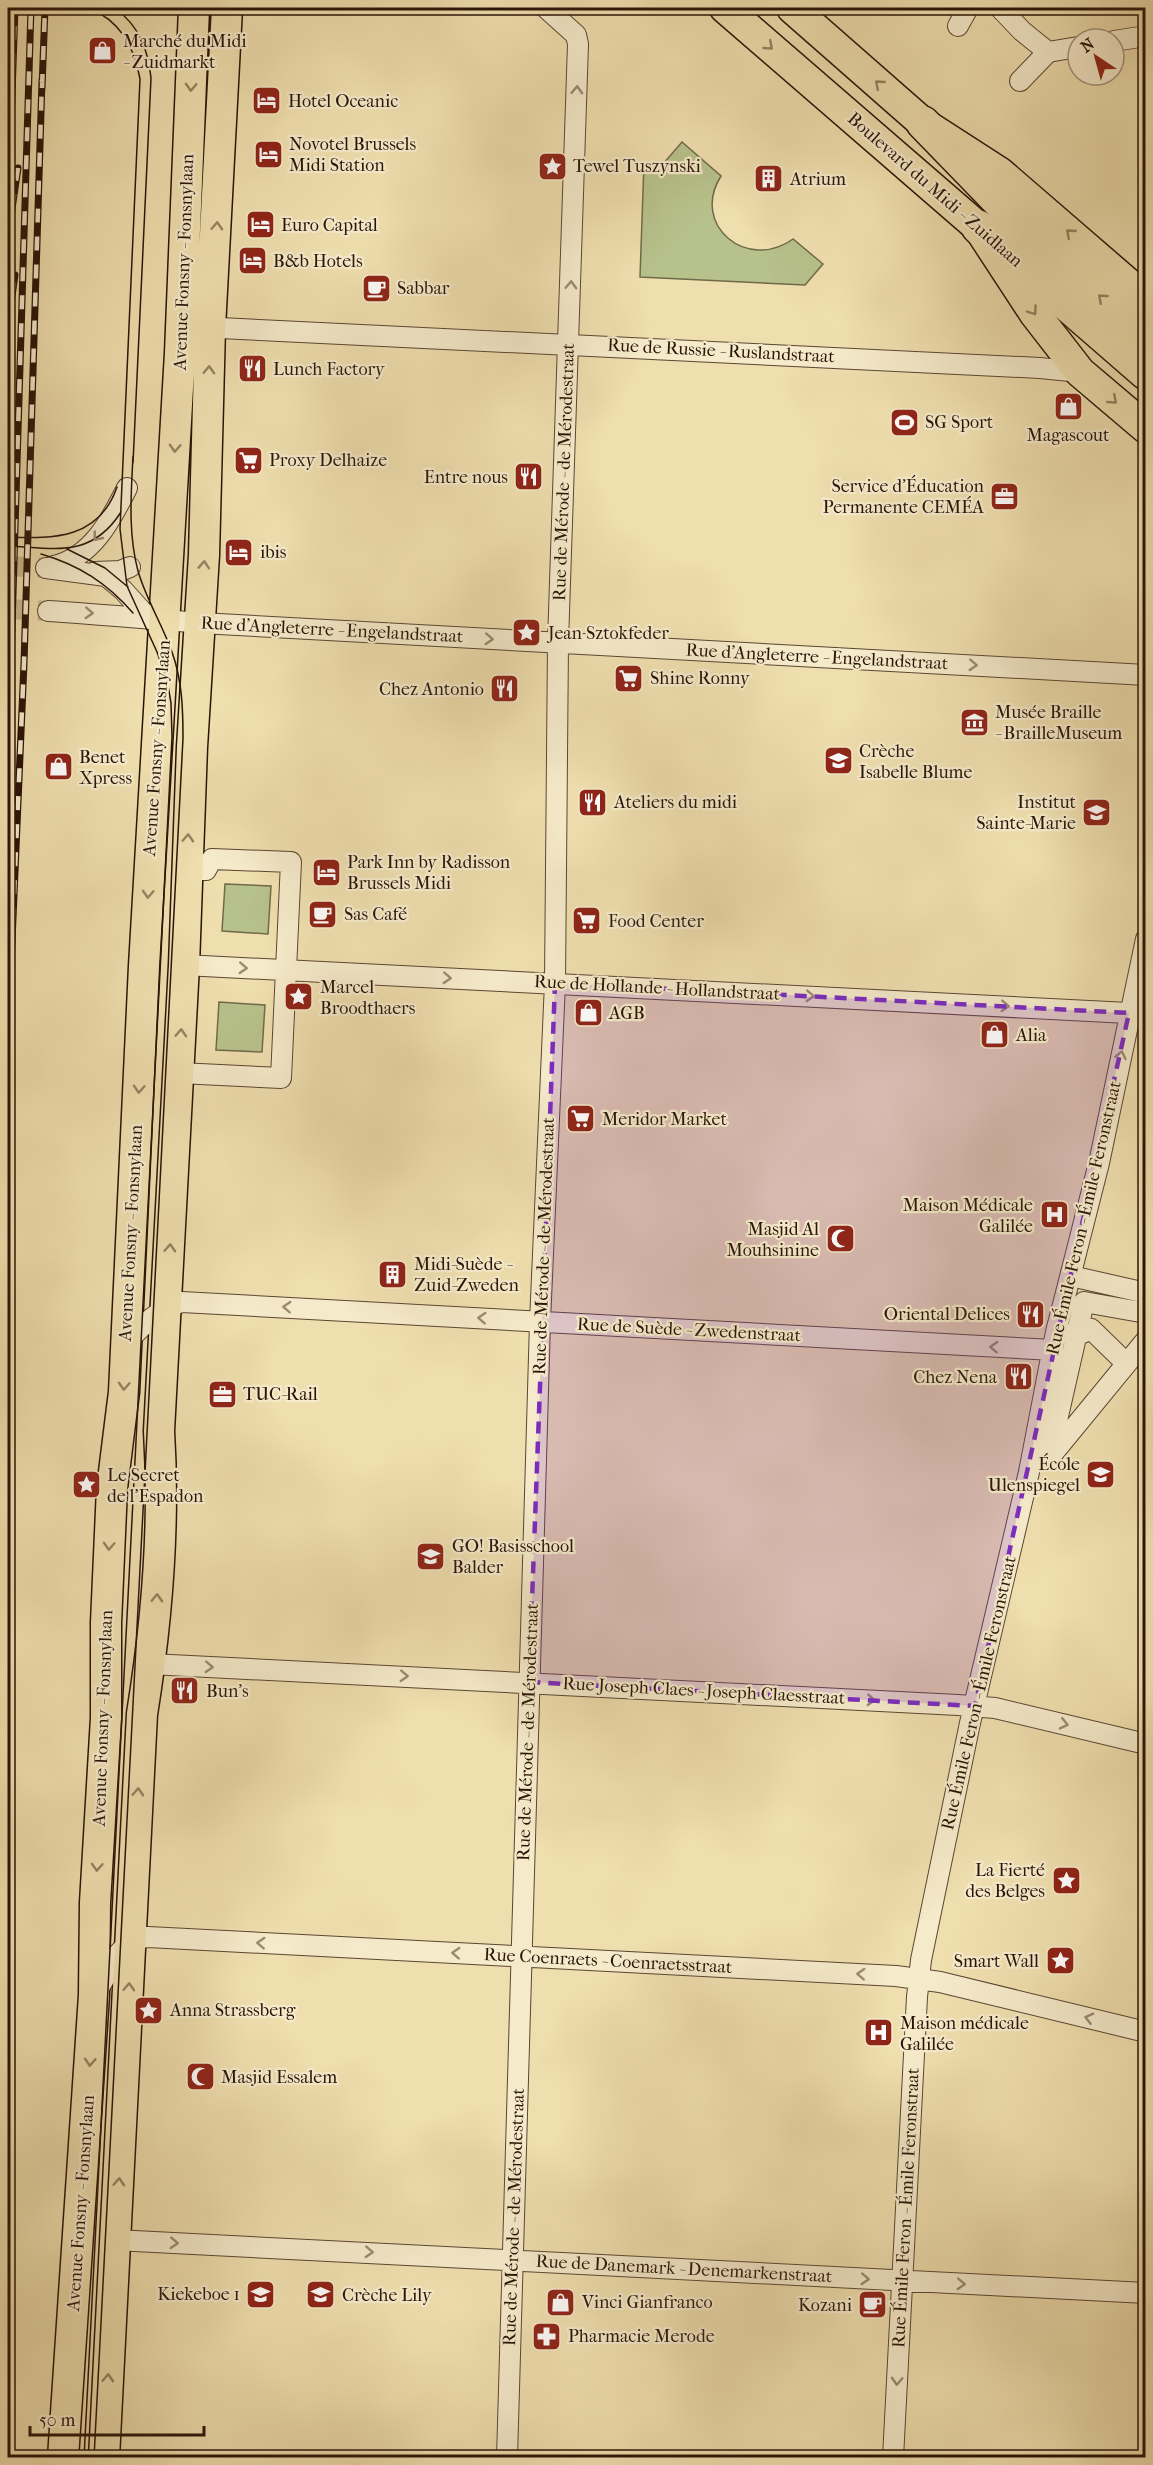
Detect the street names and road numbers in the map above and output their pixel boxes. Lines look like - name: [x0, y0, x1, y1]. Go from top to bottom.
- street label: Boulevard du Midi - Zuidlaan: [843, 108, 1027, 272]
- street label: Avenue Fonsny - Fonsnylaan: [170, 153, 198, 372]
- street label: Rue de Russie - Ruslandstraat: [607, 335, 836, 367]
- street label: Rue de Mérode - de Mérodestraat: [549, 342, 579, 601]
- street label: Rue d'Angleterre - Engelandstraat: [200, 613, 464, 647]
- street label: Avenue Fonsny - Fonsnylaan: [139, 639, 175, 858]
- street label: Rue d'Angleterre - Engelandstraat: [685, 640, 949, 674]
- street label: Rue de Hollande - Hollandstraat: [534, 971, 781, 1005]
- street label: Rue Émile Feron - Émile Feronstraat: [1041, 1078, 1126, 1357]
- street label: Rue de Mérode - de Mérodestraat: [529, 1116, 559, 1375]
- street label: Avenue Fonsny - Fonsnylaan: [115, 1124, 147, 1343]
- street label: Rue de Suède - Zwedenstraat: [576, 1314, 802, 1346]
- street label: Rue Émile Feron - Émile Feronstraat: [936, 1553, 1021, 1832]
- street label: Rue de Mérode - de Mérodestraat: [513, 1602, 543, 1861]
- street label: Avenue Fonsny - Fonsnylaan: [89, 1609, 117, 1828]
- street label: Rue Joseph Claes - Joseph Claesstraat: [562, 1673, 846, 1709]
- street label: Rue Coenraets - Coenraetsstraat: [483, 1944, 733, 1978]
- street label: Rue Émile Feron - Émile Feronstraat: [887, 2067, 924, 2349]
- street label: Rue de Mérode - de Mérodestraat: [499, 2087, 529, 2346]
- street label: Avenue Fonsny - Fonsnylaan: [63, 2094, 99, 2313]
- street label: Rue de Danemark - Denemarkenstraat: [535, 2251, 833, 2287]

